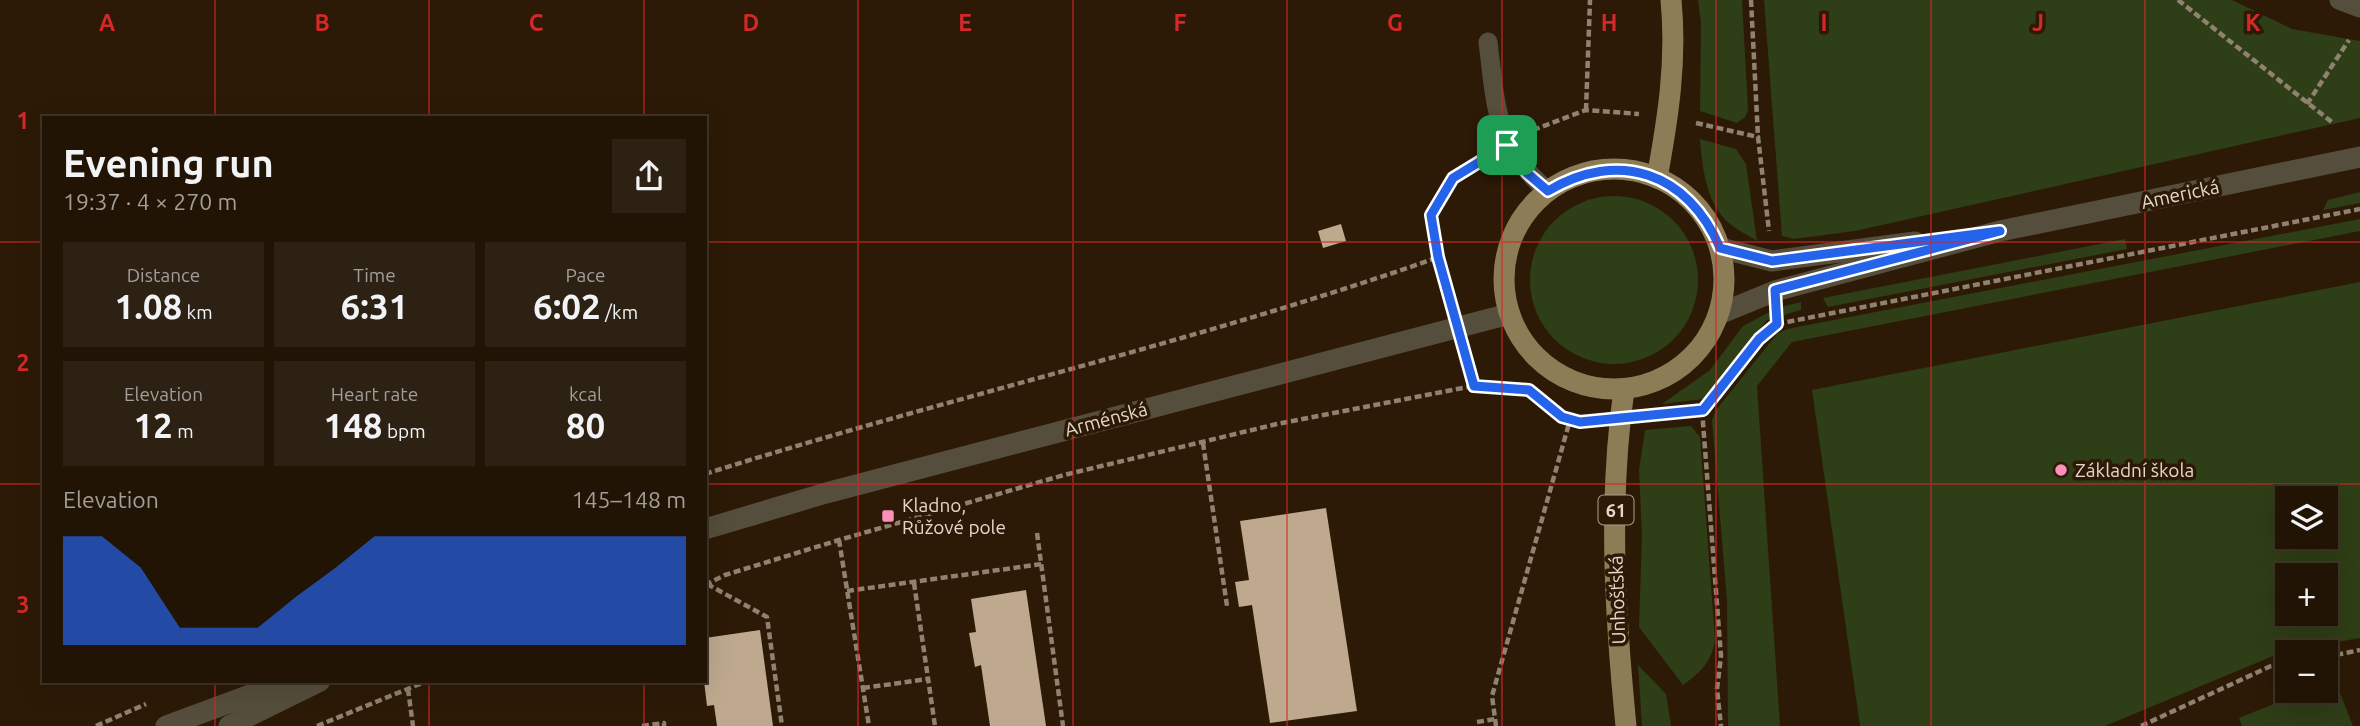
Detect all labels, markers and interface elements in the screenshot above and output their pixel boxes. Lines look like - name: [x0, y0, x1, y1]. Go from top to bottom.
- text: A: [99, 10, 115, 35]
- text: B: [314, 10, 330, 35]
- text: C: [529, 10, 544, 35]
- text: D: [743, 10, 759, 35]
- text: E: [958, 10, 972, 35]
- text: F: [1174, 10, 1187, 35]
- text: G: [1387, 10, 1403, 35]
- text: H: [1601, 10, 1617, 35]
- text: I: [1821, 10, 1827, 35]
- text: J: [2032, 10, 2044, 35]
- text: K: [2245, 10, 2261, 35]
- text: 1: [17, 108, 29, 133]
- pin: [1477, 115, 1537, 175]
- icon: arrive: [1488, 126, 1526, 164]
- button: share: [612, 139, 686, 213]
- text: Evening run: [63, 142, 274, 184]
- street label: Americká: [2139, 175, 2221, 213]
- text: 19:37 · 4 × 270 m: [63, 189, 237, 214]
- text: Distance: [127, 264, 200, 286]
- text: Time: [353, 264, 396, 286]
- text: Pace: [565, 264, 606, 286]
- text: 1.08: [114, 286, 182, 326]
- text: 6:31: [341, 286, 408, 326]
- text: 6:02: [533, 286, 601, 326]
- text: km: [182, 301, 213, 323]
- text: /km: [601, 301, 638, 323]
- text: 2: [17, 350, 29, 375]
- text: Elevation: [124, 383, 203, 405]
- text: Heart rate: [331, 383, 418, 405]
- text: kcal: [569, 383, 602, 405]
- street label: Arménská: [1062, 397, 1150, 441]
- text: 12: [133, 405, 173, 445]
- text: 148: [323, 405, 383, 445]
- text: 80: [566, 405, 605, 445]
- text: m: [173, 420, 194, 442]
- text: bpm: [383, 420, 426, 442]
- place label: Základní škola: [2075, 459, 2194, 481]
- marker: Základní škola: [2053, 462, 2069, 478]
- map controls: [2275, 486, 2338, 703]
- button: layers: [2275, 486, 2338, 549]
- text: Elevation: [63, 487, 159, 512]
- text: 145–148 m: [572, 487, 686, 512]
- place label: Kladno, Růžové pole: [902, 494, 1006, 538]
- road number: 61: [1598, 496, 1634, 524]
- marker: Kladno, Růžové pole: [880, 508, 896, 524]
- street label: Unhošťská: [1604, 555, 1630, 645]
- button: +: [2275, 563, 2338, 626]
- text: 3: [17, 592, 29, 617]
- button: −: [2275, 640, 2338, 703]

